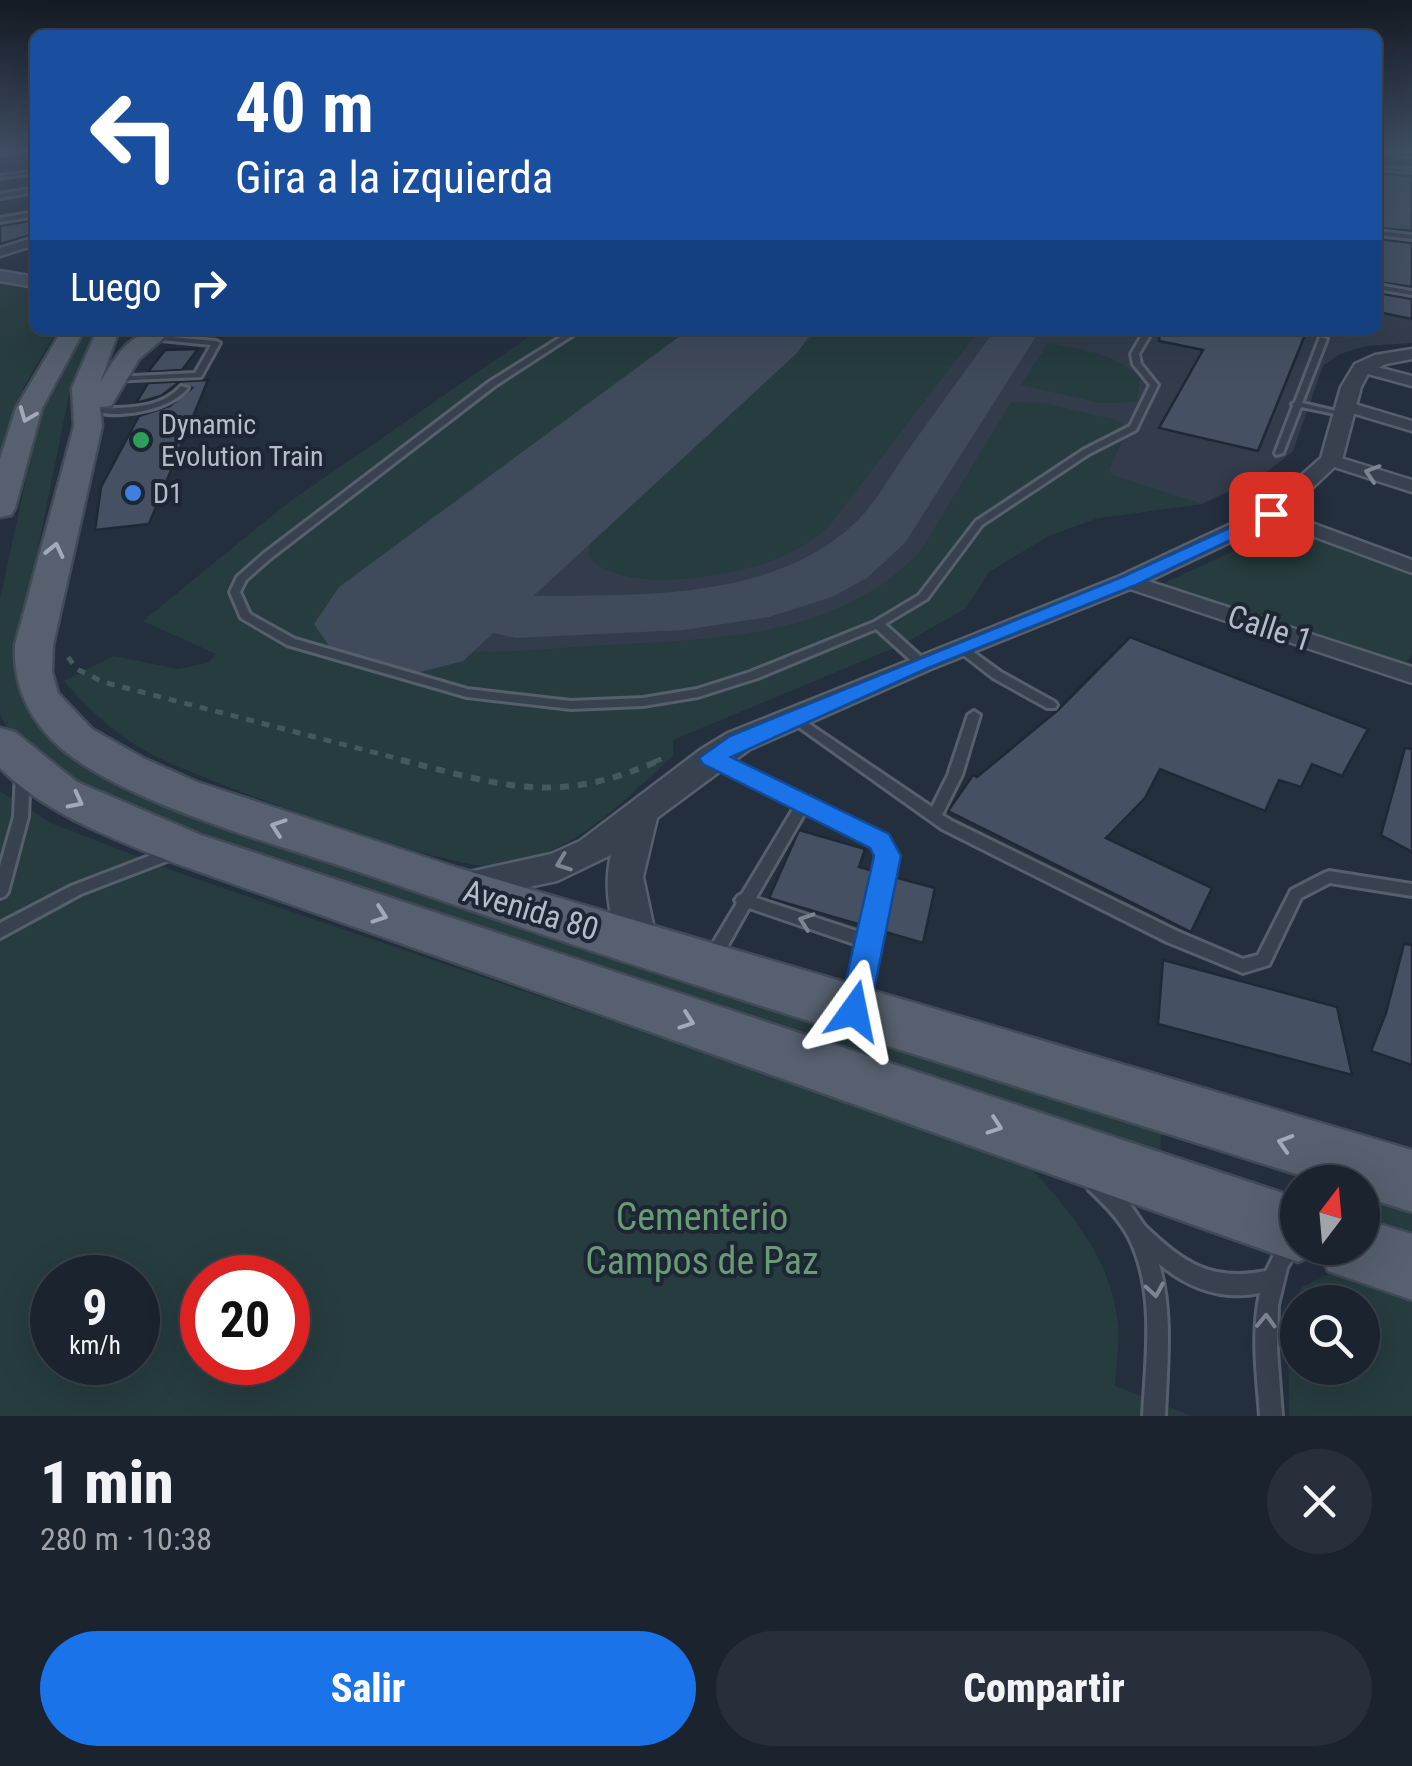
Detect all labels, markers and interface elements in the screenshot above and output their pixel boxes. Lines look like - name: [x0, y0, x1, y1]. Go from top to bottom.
- text: 40 m: [235, 67, 374, 149]
- icon: left: [70, 70, 200, 200]
- text: Gira a la izquierda: [235, 151, 553, 204]
- icon: right: [181, 260, 236, 315]
- text: Luego: [70, 266, 161, 310]
- one-way arrow: [18, 405, 38, 423]
- place label: Dynamic Evolution Train: [161, 408, 324, 473]
- marker: Dynamic Evolution Train: [130, 429, 152, 451]
- one-way arrow: [1364, 465, 1381, 485]
- pin: [1229, 472, 1314, 557]
- place label: D1: [153, 477, 183, 510]
- marker: D1: [122, 482, 144, 504]
- icon: arrive: [1244, 487, 1299, 542]
- one-way arrow: [43, 542, 64, 559]
- street label: Calle 1: [1223, 597, 1317, 659]
- one-way arrow: [66, 789, 84, 808]
- one-way arrow: [271, 819, 288, 839]
- one-way arrow: [555, 851, 573, 871]
- street label: Avenida 80: [459, 871, 603, 949]
- one-way arrow: [371, 904, 388, 924]
- one-way arrow: [799, 913, 816, 933]
- position arrow: [802, 959, 906, 1063]
- one-way arrow: [678, 1009, 695, 1029]
- one-way arrow: [985, 1115, 1002, 1135]
- one-way arrow: [1277, 1134, 1294, 1155]
- north arrow: [1280, 1165, 1380, 1265]
- map controls: [1280, 1165, 1380, 1385]
- park label: Cementerio Campos de Paz: [585, 1195, 819, 1283]
- speed limit sign: 20: [180, 1255, 310, 1385]
- text: 9: [82, 1279, 108, 1337]
- one-way arrow: [1144, 1282, 1165, 1299]
- button: search: [1280, 1285, 1380, 1385]
- one-way arrow: [1256, 1312, 1277, 1328]
- text: km/h: [69, 1331, 121, 1360]
- text: 1 min: [40, 1447, 174, 1518]
- button: close: [1267, 1449, 1372, 1554]
- text: 280 m · 10:38: [40, 1520, 212, 1558]
- button: Salir: [40, 1631, 696, 1746]
- button: Compartir: [716, 1631, 1372, 1746]

